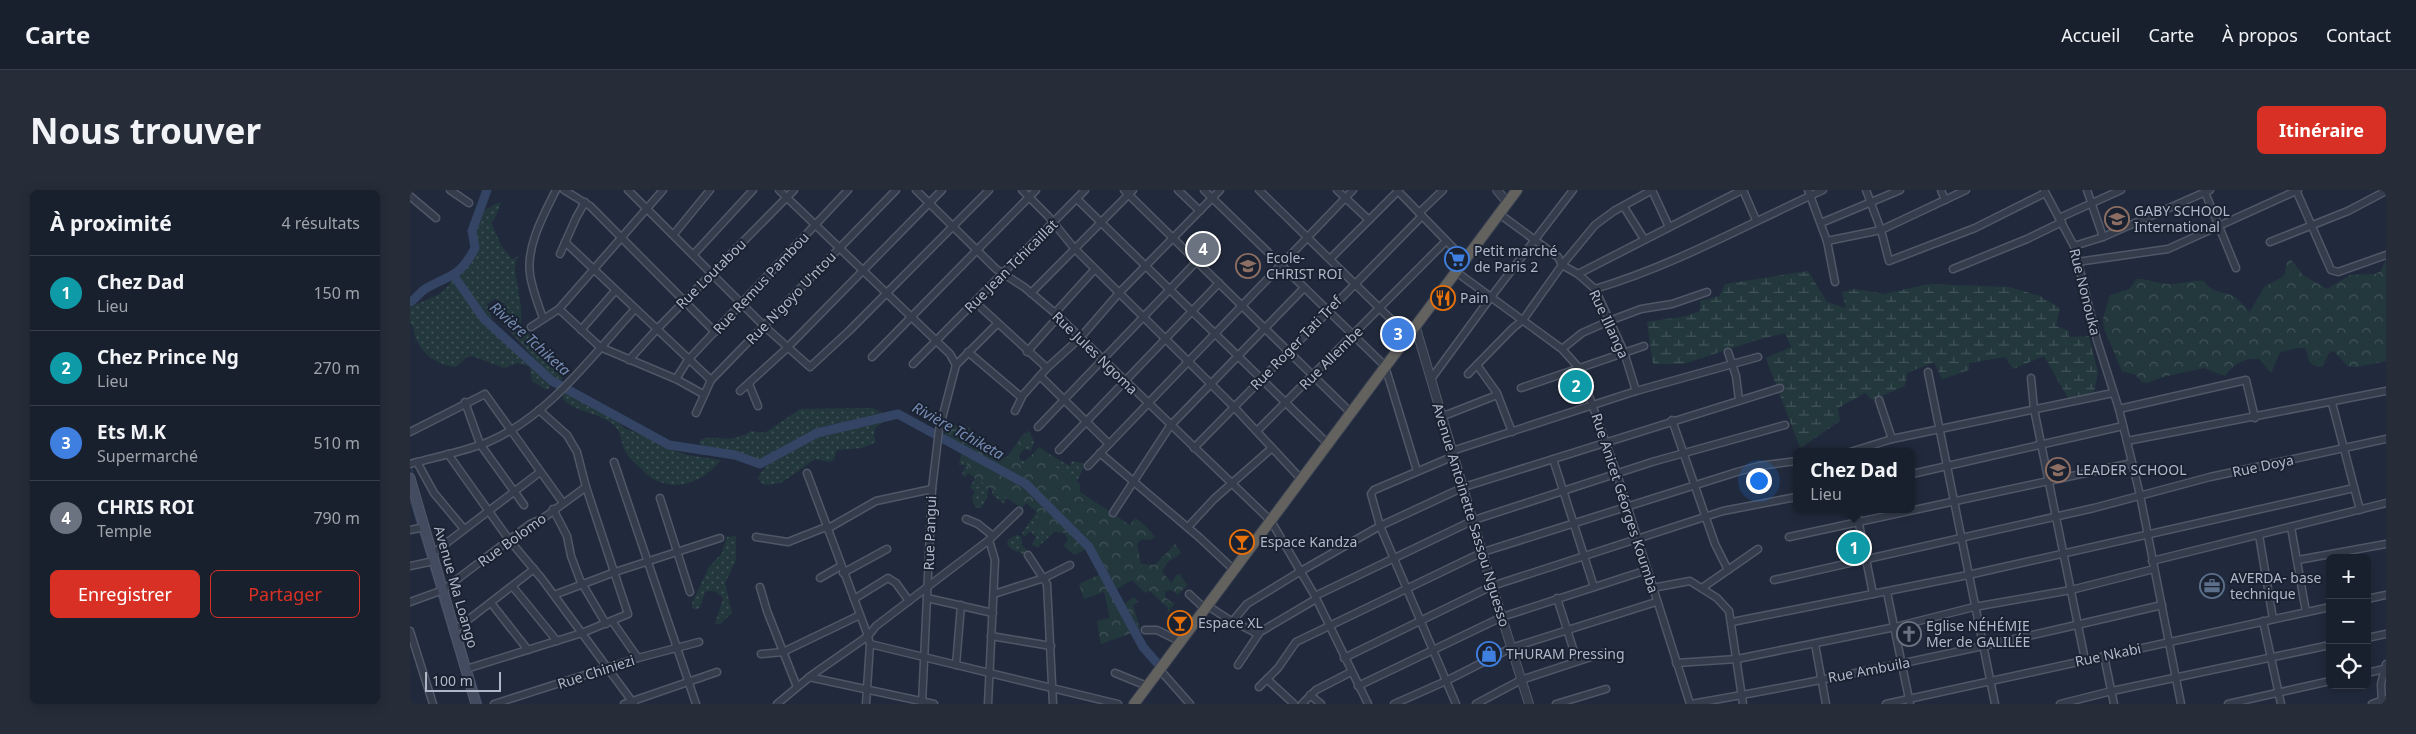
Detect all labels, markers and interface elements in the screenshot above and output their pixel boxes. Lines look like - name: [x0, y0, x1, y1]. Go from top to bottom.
- text: Carte: [25, 18, 90, 51]
- text: Accueil: [2061, 23, 2121, 47]
- text: Carte: [2149, 23, 2194, 47]
- text: À propos: [2222, 23, 2298, 47]
- text: Contact: [2326, 23, 2391, 47]
- button: Itinéraire: [2257, 106, 2386, 154]
- text: Nous trouver: [30, 107, 261, 154]
- place label: GABY SCHOOL International: [2134, 201, 2230, 236]
- school or university icon: GABY SCHOOL International: [2104, 206, 2130, 232]
- text: À proximité: [50, 209, 172, 237]
- text: 4 résultats: [282, 212, 360, 234]
- street label: Rue Jean Tchicaillat: [960, 215, 1062, 317]
- street label: Rue Remus Pambou: [708, 228, 813, 338]
- pin: 4: [1187, 230, 1219, 268]
- street label: Rue Loutabou: [671, 234, 750, 313]
- place label: Petit marché de Paris 2: [1474, 241, 1558, 276]
- supermarket icon: Petit marché de Paris 2: [1444, 246, 1470, 272]
- street label: Rue Nonouka: [2065, 246, 2105, 337]
- street label: Rue N'goyo U'ntou: [741, 247, 840, 348]
- place label: Ecole- CHRIST ROI: [1266, 248, 1342, 283]
- school or university icon: Ecole- CHRIST ROI: [1235, 253, 1261, 279]
- text: Chez Dad: [97, 269, 184, 295]
- text: 1: [61, 282, 71, 304]
- text: 150 m: [313, 282, 360, 304]
- restaurant icon: Pain: [1430, 285, 1456, 311]
- street label: Rue Illanga: [1585, 286, 1634, 361]
- place label: Pain: [1460, 288, 1489, 307]
- street label: Rue Roger Tati Tref: [1246, 291, 1346, 394]
- text: Lieu: [97, 295, 128, 317]
- water label: Rivière Tchiketa: [486, 297, 576, 380]
- street label: Rue Jules Ngoma: [1049, 307, 1142, 398]
- pin: 3: [1382, 315, 1414, 353]
- street label: Rue Allembe: [1295, 322, 1367, 394]
- text: Chez Prince Ng: [97, 344, 239, 370]
- text: 2: [61, 357, 71, 379]
- text: 270 m: [313, 357, 360, 379]
- pin: 2: [1560, 367, 1592, 405]
- text: Lieu: [97, 370, 128, 392]
- water label: Rivière Tchiketa: [909, 397, 1008, 464]
- street label: Avenue Antoinette Sassou Nguesso: [1428, 401, 1515, 629]
- street label: Rue Anicet Géorges Koumba: [1587, 411, 1664, 595]
- text: Ets M.K: [97, 419, 166, 445]
- text: 3: [61, 432, 71, 454]
- text: 510 m: [313, 432, 360, 454]
- text: Supermarché: [97, 445, 198, 467]
- popup: [1793, 448, 1915, 513]
- street label: Rue Doya: [2230, 450, 2295, 481]
- text: Chez Dad: [1810, 457, 1898, 483]
- school or university icon: LEADER SCHOOL: [2045, 457, 2071, 483]
- place label: LEADER SCHOOL: [2076, 460, 2187, 479]
- your location: [1746, 468, 1772, 494]
- text: Lieu: [1810, 483, 1842, 505]
- text: CHRIS ROI: [97, 494, 194, 520]
- street label: Rue Pangui: [919, 495, 940, 571]
- text: 4: [61, 507, 71, 529]
- text: 790 m: [313, 507, 360, 529]
- street label: Rue Bolomo: [474, 508, 550, 571]
- text: Temple: [97, 520, 152, 542]
- street label: Avenue Ma Loango: [430, 523, 483, 650]
- bar icon: Espace Kandza: [1229, 529, 1255, 555]
- pin: 1: [1838, 529, 1870, 567]
- place label: Espace Kandza: [1260, 532, 1357, 551]
- map controls: [2326, 554, 2371, 689]
- button: +: [2326, 554, 2371, 599]
- place label: AVERDA- base technique: [2230, 568, 2321, 603]
- button: Enregistrer: [50, 570, 200, 618]
- button: Partager: [210, 570, 360, 618]
- office icon: AVERDA- base technique: [2199, 573, 2225, 599]
- button: −: [2326, 599, 2371, 644]
- bar icon: Espace XL: [1167, 610, 1193, 636]
- place label: Espace XL: [1198, 613, 1263, 632]
- place label: Eglise NÉHÉMIE Mer de GALILÉE: [1926, 616, 2030, 651]
- church icon: Eglise NÉHÉMIE Mer de GALILÉE: [1896, 621, 1922, 647]
- street label: Rue Nkabi: [2073, 638, 2143, 671]
- shop icon: THURAM Pressing: [1476, 641, 1502, 667]
- place label: THURAM Pressing: [1506, 644, 1625, 663]
- button: locate: [2326, 644, 2371, 689]
- street label: Rue Chiniezi: [555, 650, 637, 693]
- street label: Rue Ambuila: [1826, 652, 1912, 687]
- scale bar: [425, 669, 501, 692]
- text: 100 m: [432, 671, 473, 690]

